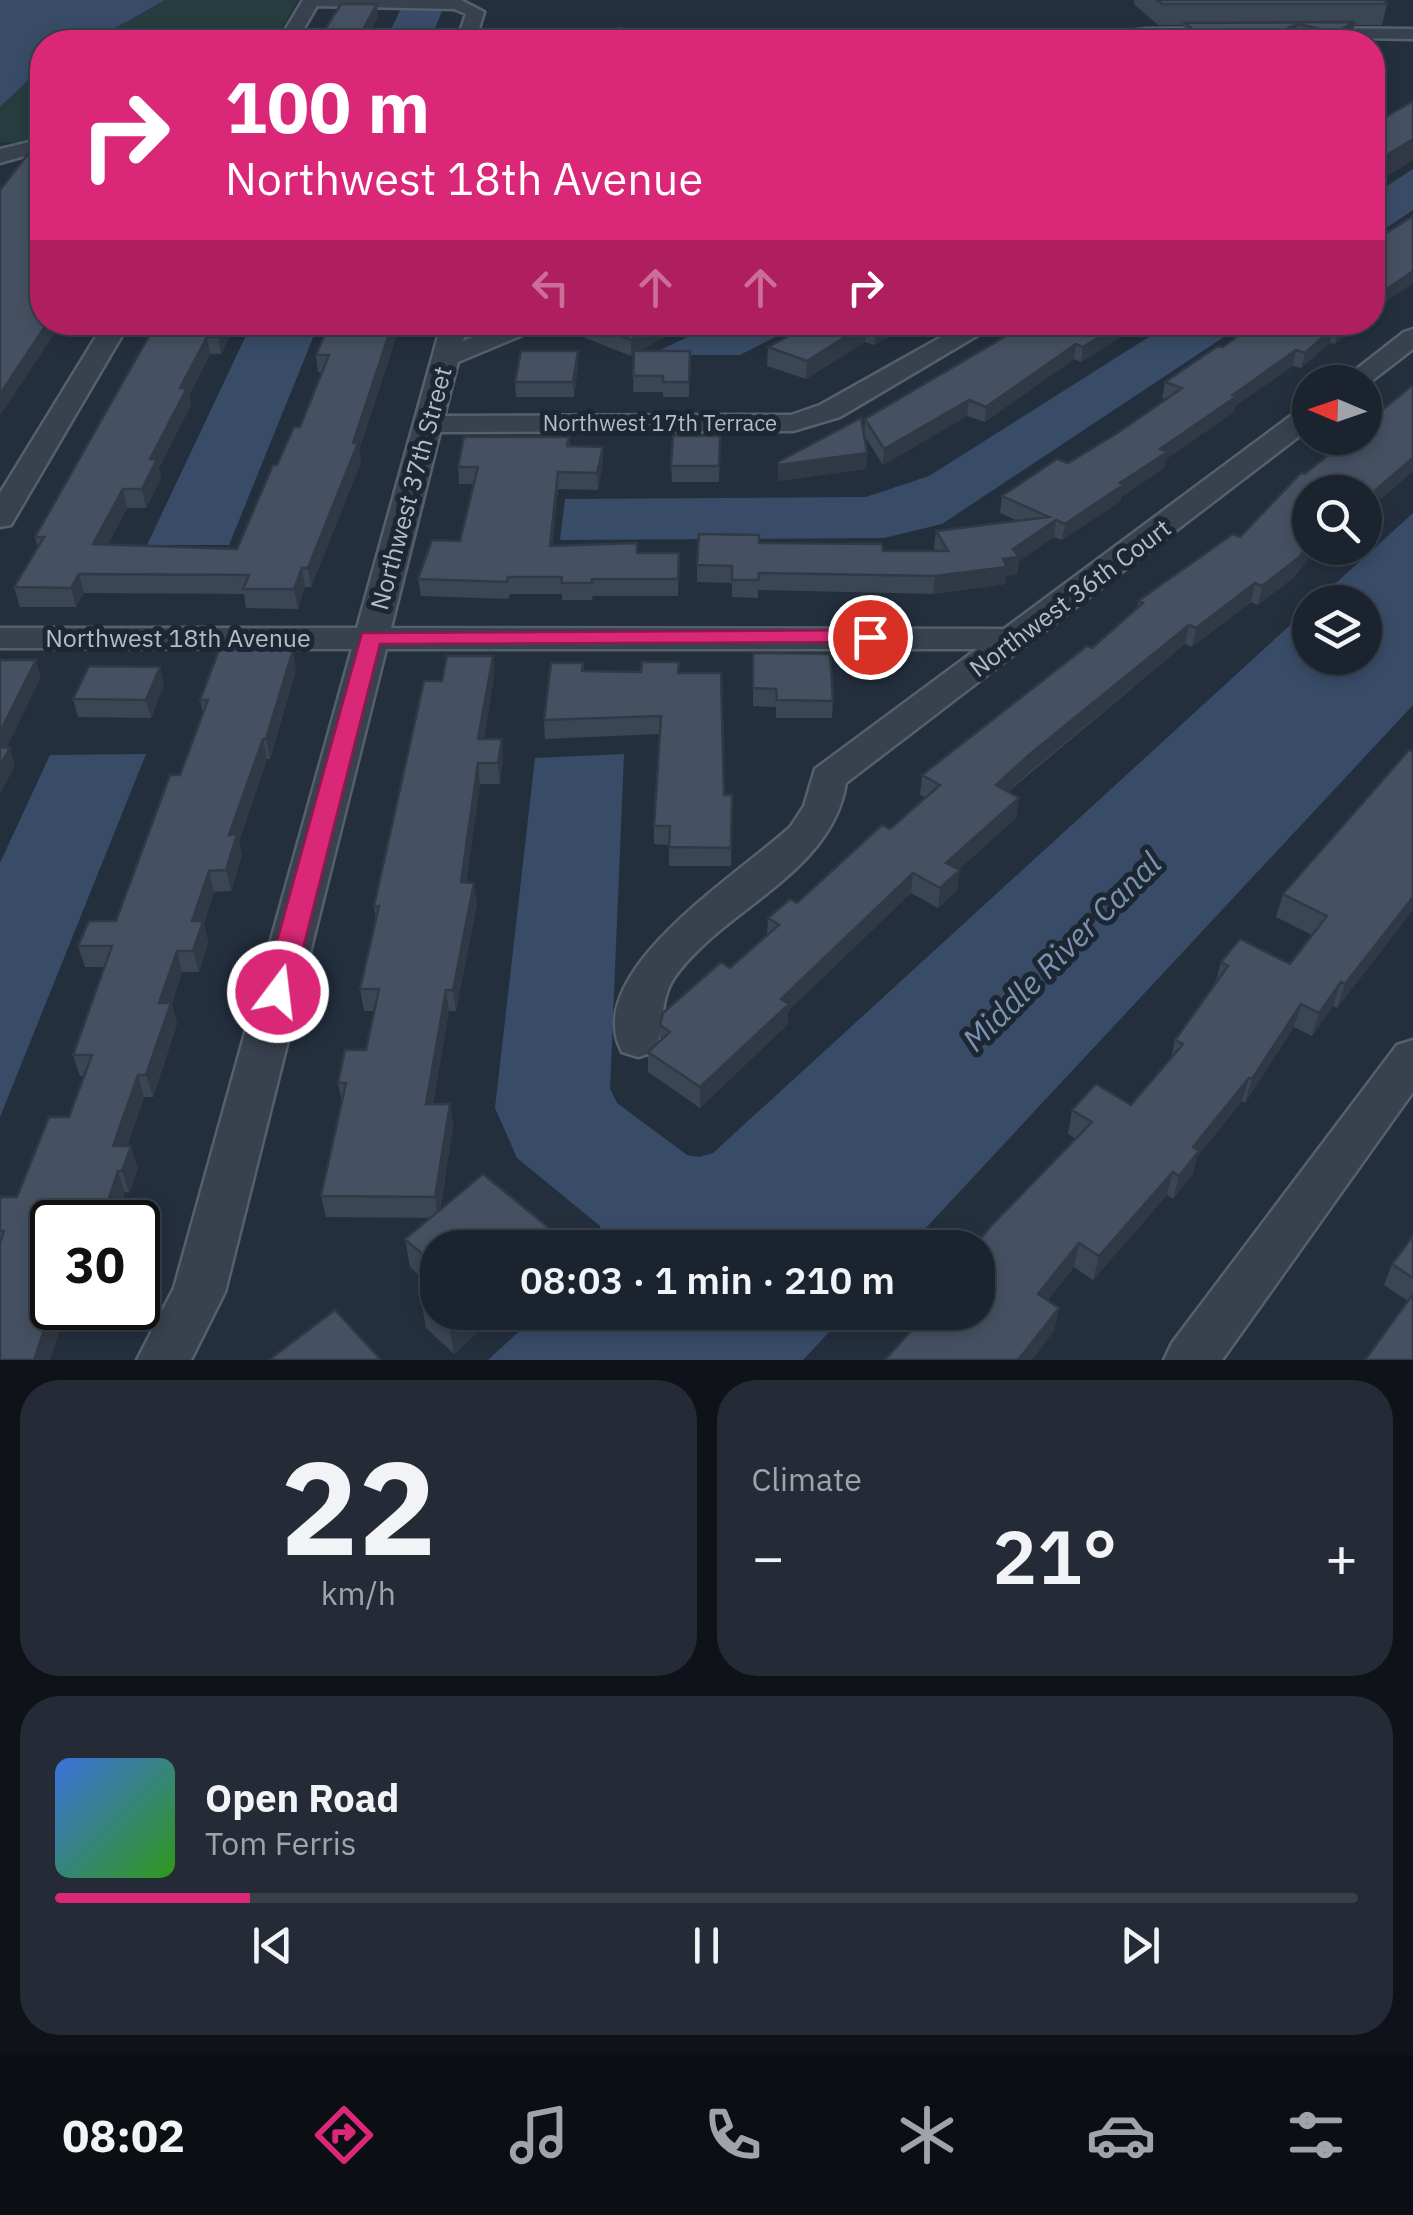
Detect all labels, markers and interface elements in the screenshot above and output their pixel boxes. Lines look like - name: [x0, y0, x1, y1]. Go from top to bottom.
- text: 100 m: [225, 61, 430, 152]
- icon: right: [60, 70, 190, 200]
- text: Northwest 18th Avenue: [225, 149, 703, 207]
- icon: left: [523, 260, 578, 315]
- icon: ahead: [628, 260, 683, 315]
- icon: ahead: [733, 260, 788, 315]
- icon: right: [838, 260, 893, 315]
- street label: Northwest 37th Street: [362, 363, 459, 613]
- north arrow: [1292, 365, 1382, 455]
- map controls: [1292, 365, 1382, 675]
- street label: Northwest 17th Terrace: [543, 408, 777, 437]
- button: search: [1292, 475, 1382, 565]
- street label: Northwest 36th Court: [962, 511, 1177, 684]
- button: layers: [1292, 585, 1382, 675]
- pin: [828, 595, 913, 680]
- icon: arrive: [843, 610, 898, 665]
- street label: Northwest 18th Avenue: [45, 621, 311, 654]
- water label: Middle River Canal: [953, 842, 1170, 1060]
- position arrow: [226, 940, 330, 1044]
- speed limit sign: 30: [30, 1200, 160, 1330]
- text: 08:03 · 1 min · 210 m: [520, 1255, 895, 1304]
- text: 22: [280, 1422, 436, 1591]
- text: Climate: [752, 1458, 862, 1500]
- text: 21°: [992, 1507, 1117, 1605]
- text: −: [752, 1521, 785, 1592]
- text: +: [1325, 1521, 1358, 1592]
- text: km/h: [321, 1572, 396, 1614]
- text: Open Road: [205, 1773, 399, 1822]
- text: Tom Ferris: [205, 1822, 356, 1864]
- icon: previous: [245, 1918, 300, 1973]
- icon: pause: [679, 1918, 734, 1973]
- icon: next: [1113, 1918, 1168, 1973]
- icon: directions: [309, 2100, 379, 2170]
- icon: music: [504, 2100, 574, 2170]
- icon: phone: [698, 2100, 768, 2170]
- icon: climate: [892, 2100, 962, 2170]
- icon: car: [1086, 2100, 1156, 2170]
- icon: filters: [1281, 2100, 1351, 2170]
- text: 08:02: [62, 2106, 185, 2164]

